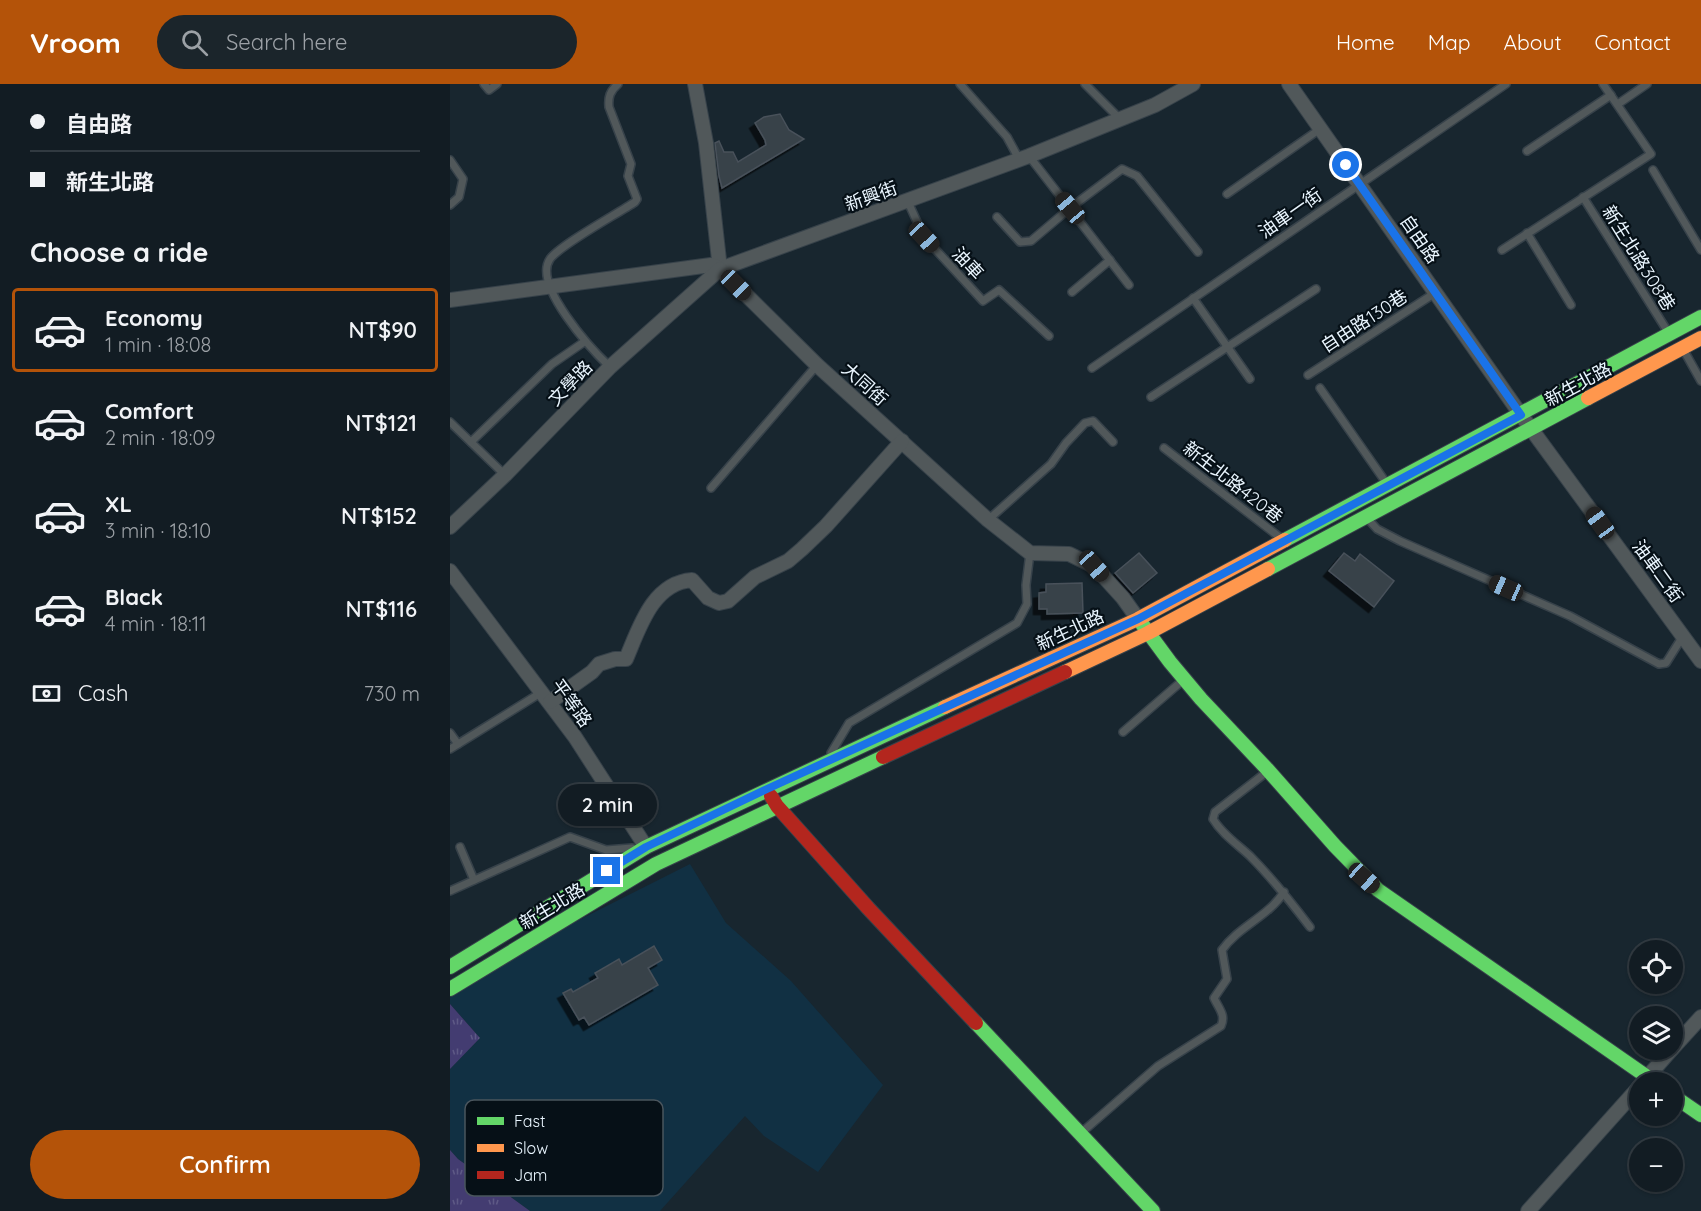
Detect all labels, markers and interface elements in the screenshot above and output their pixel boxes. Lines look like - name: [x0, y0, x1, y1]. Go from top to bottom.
- search box: [157, 15, 577, 69]
- text: Vroom: [30, 25, 121, 60]
- icon: search: [178, 26, 211, 59]
- text: Search here: [226, 28, 347, 56]
- text: Home: [1336, 29, 1395, 55]
- text: Map: [1428, 29, 1471, 55]
- text: About: [1504, 29, 1562, 55]
- text: Contact: [1595, 29, 1671, 55]
- text: 自由路: [66, 110, 132, 138]
- route start: [1332, 151, 1359, 178]
- text: 新生北路: [66, 168, 154, 196]
- street label: 新興街: [842, 176, 900, 216]
- street label: 油車一街: [1254, 183, 1326, 243]
- car: [1052, 188, 1088, 228]
- street label: 新生北路308巷: [1597, 201, 1681, 315]
- street label: 自由路: [1395, 210, 1445, 268]
- car: [905, 218, 943, 256]
- text: Choose a ride: [30, 235, 208, 269]
- street label: 油車: [947, 242, 989, 284]
- car: [717, 266, 755, 304]
- street label: 自由路130巷: [1316, 284, 1412, 358]
- icon: car: [33, 303, 87, 357]
- text: Economy: [105, 304, 203, 332]
- text: NT$90: [349, 316, 417, 344]
- text: 1 min · 18:08: [105, 332, 211, 357]
- street label: 文學路: [543, 356, 597, 410]
- street label: 大同街: [837, 357, 893, 411]
- street label: 新生北路: [1541, 357, 1615, 411]
- icon: car: [33, 396, 87, 450]
- text: Comfort: [105, 397, 194, 425]
- text: NT$121: [345, 409, 417, 437]
- text: 2 min · 18:09: [105, 425, 215, 450]
- street label: 新生北路420巷: [1179, 436, 1287, 528]
- icon: car: [33, 489, 87, 543]
- text: XL: [105, 490, 132, 518]
- text: NT$152: [341, 502, 417, 530]
- car: [1582, 503, 1618, 543]
- text: 3 min · 18:10: [105, 518, 211, 543]
- street label: 油車二街: [1628, 535, 1688, 607]
- car: [1075, 547, 1113, 585]
- car: [1486, 572, 1526, 604]
- icon: car: [33, 582, 87, 636]
- text: Black: [105, 583, 163, 611]
- text: NT$116: [345, 595, 417, 623]
- street label: 新生北路: [1033, 604, 1107, 656]
- text: 4 min · 18:11: [105, 611, 207, 636]
- street label: 平等路: [547, 674, 597, 732]
- icon: cash: [30, 677, 63, 710]
- text: Cash: [78, 679, 129, 707]
- text: 730 m: [364, 681, 420, 706]
- callout: 2 min: [558, 784, 657, 826]
- text: 2 min: [582, 792, 633, 817]
- route end: [593, 857, 620, 884]
- car: [1345, 859, 1383, 897]
- street label: 新生北路: [515, 878, 589, 934]
- map controls: [1629, 940, 1683, 1192]
- button: locate: [1629, 940, 1683, 994]
- button: layers: [1629, 1006, 1683, 1060]
- button: +: [1629, 1072, 1683, 1126]
- legend: [465, 1100, 663, 1196]
- text: Fast: [514, 1111, 545, 1131]
- button: Confirm: [30, 1130, 420, 1199]
- text: Slow: [514, 1138, 548, 1158]
- button: −: [1629, 1138, 1683, 1192]
- text: Jam: [514, 1165, 547, 1185]

